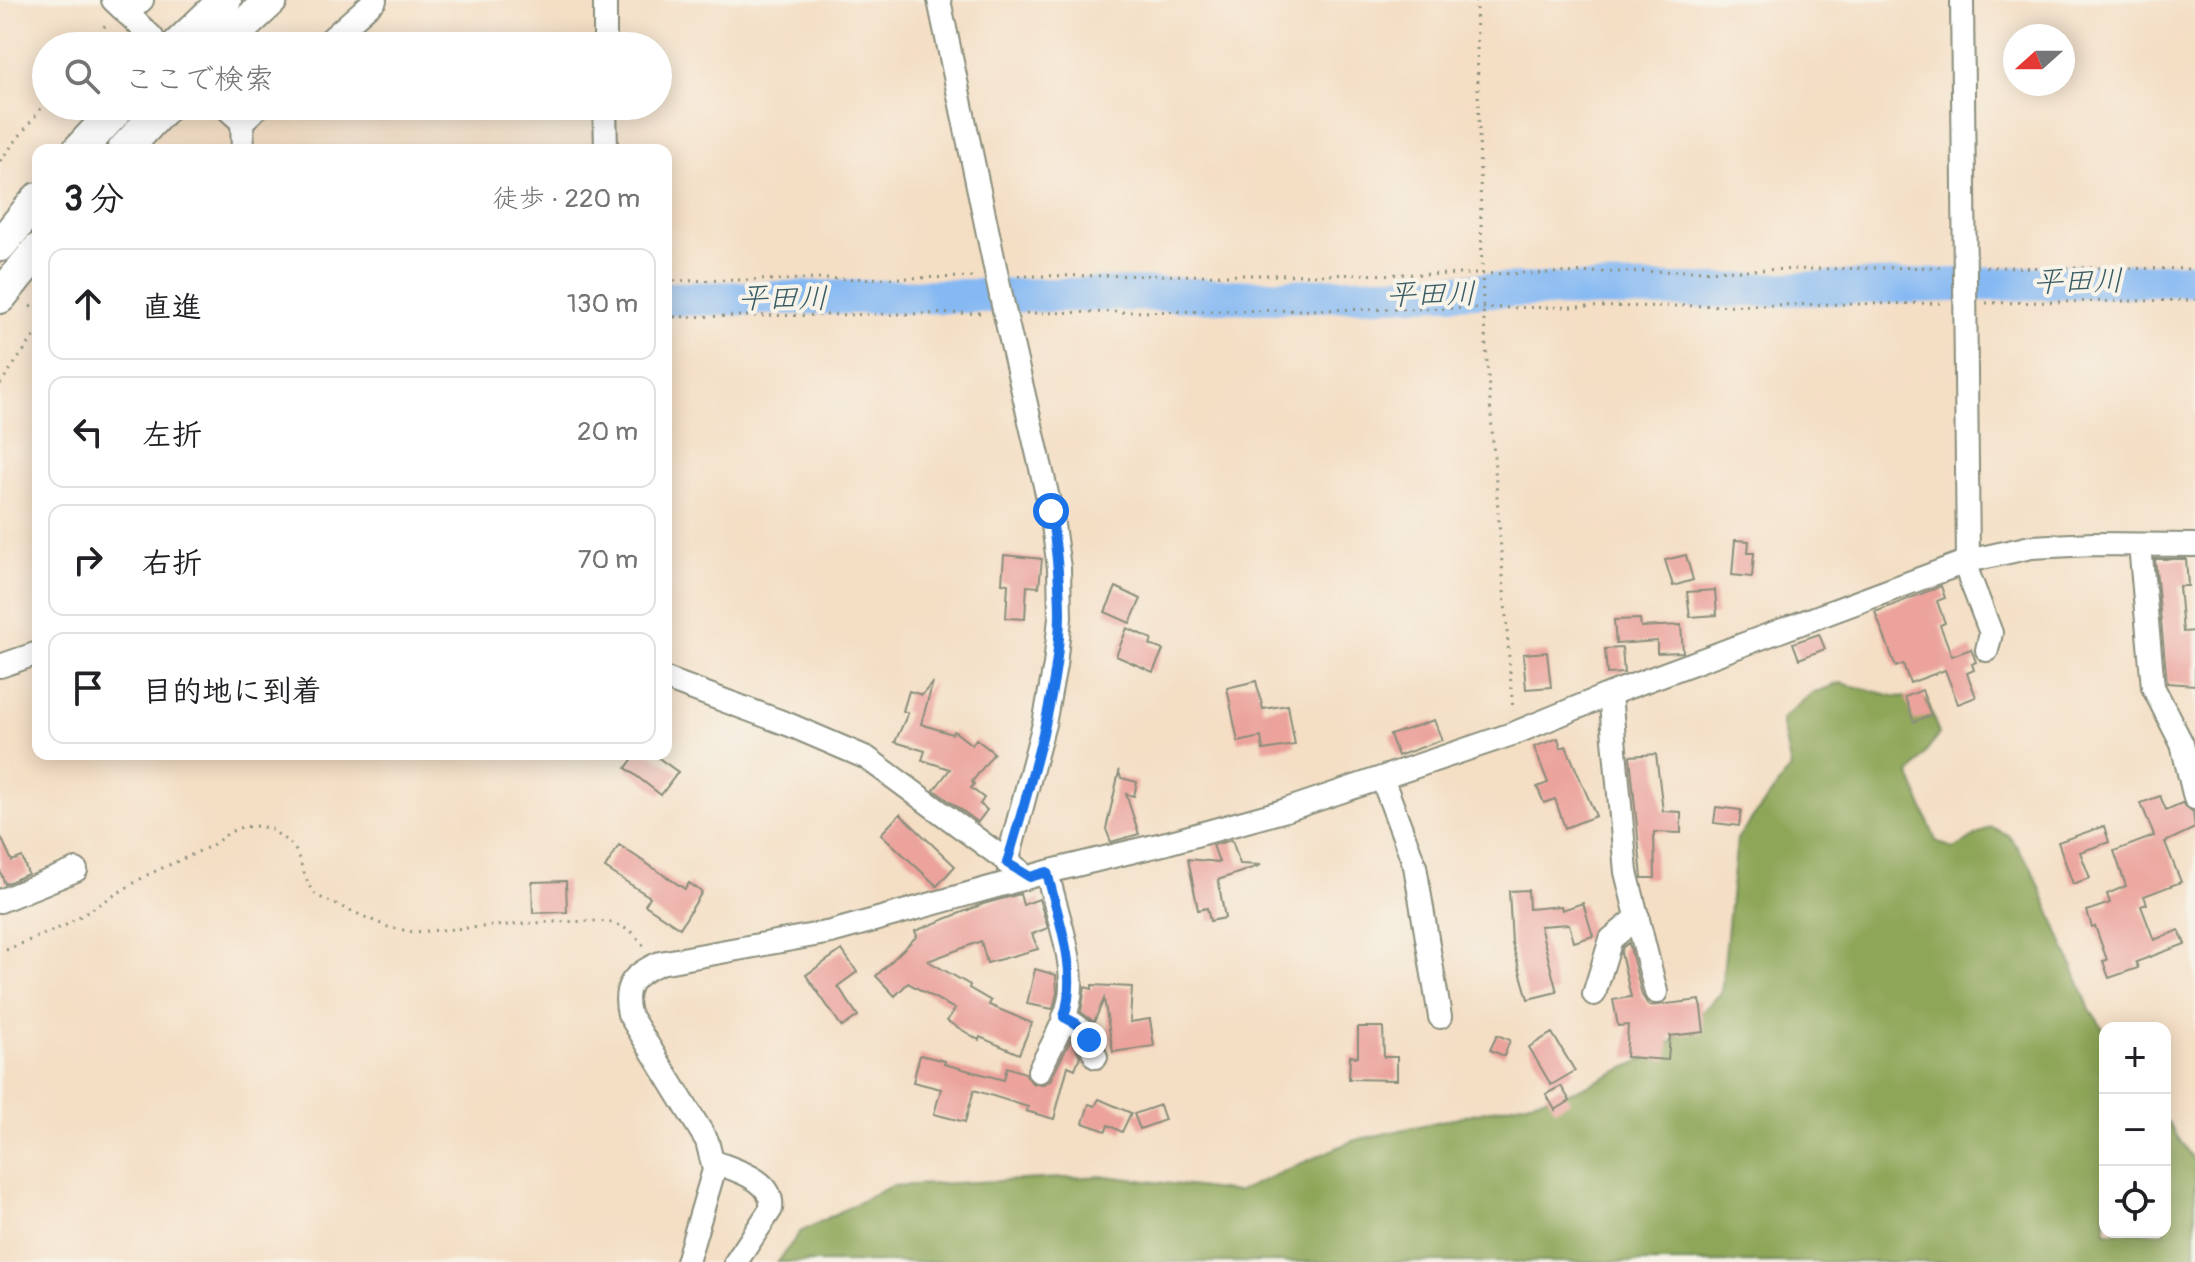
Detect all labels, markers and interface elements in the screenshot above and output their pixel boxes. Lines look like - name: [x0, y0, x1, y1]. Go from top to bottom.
- north arrow: [2003, 24, 2075, 96]
- search box: [32, 32, 672, 120]
- icon: search: [60, 54, 104, 98]
- text: ここで検索: [124, 61, 274, 98]
- text: 3 分: [64, 178, 124, 221]
- text: 徒歩 · 220 m: [493, 183, 640, 215]
- water label: 平田川: [2033, 262, 2123, 301]
- water label: 平田川: [1386, 275, 1476, 314]
- water label: 平田川: [738, 280, 828, 317]
- icon: ahead: [66, 282, 110, 326]
- text: 130 m: [567, 288, 638, 320]
- text: 直進: [142, 289, 202, 326]
- icon: left: [66, 410, 110, 454]
- text: 20 m: [577, 416, 638, 448]
- text: 左折: [142, 417, 202, 454]
- route start: [1033, 493, 1069, 529]
- icon: right: [66, 538, 110, 582]
- text: 70 m: [578, 544, 638, 576]
- text: 右折: [142, 545, 202, 582]
- icon: arrive: [66, 666, 110, 710]
- text: 目的地に到着: [142, 673, 322, 710]
- route end: [1071, 1022, 1107, 1058]
- map controls: [2099, 1022, 2171, 1238]
- button: +: [2099, 1022, 2171, 1094]
- button: −: [2099, 1094, 2171, 1166]
- button: locate: [2099, 1166, 2171, 1238]

